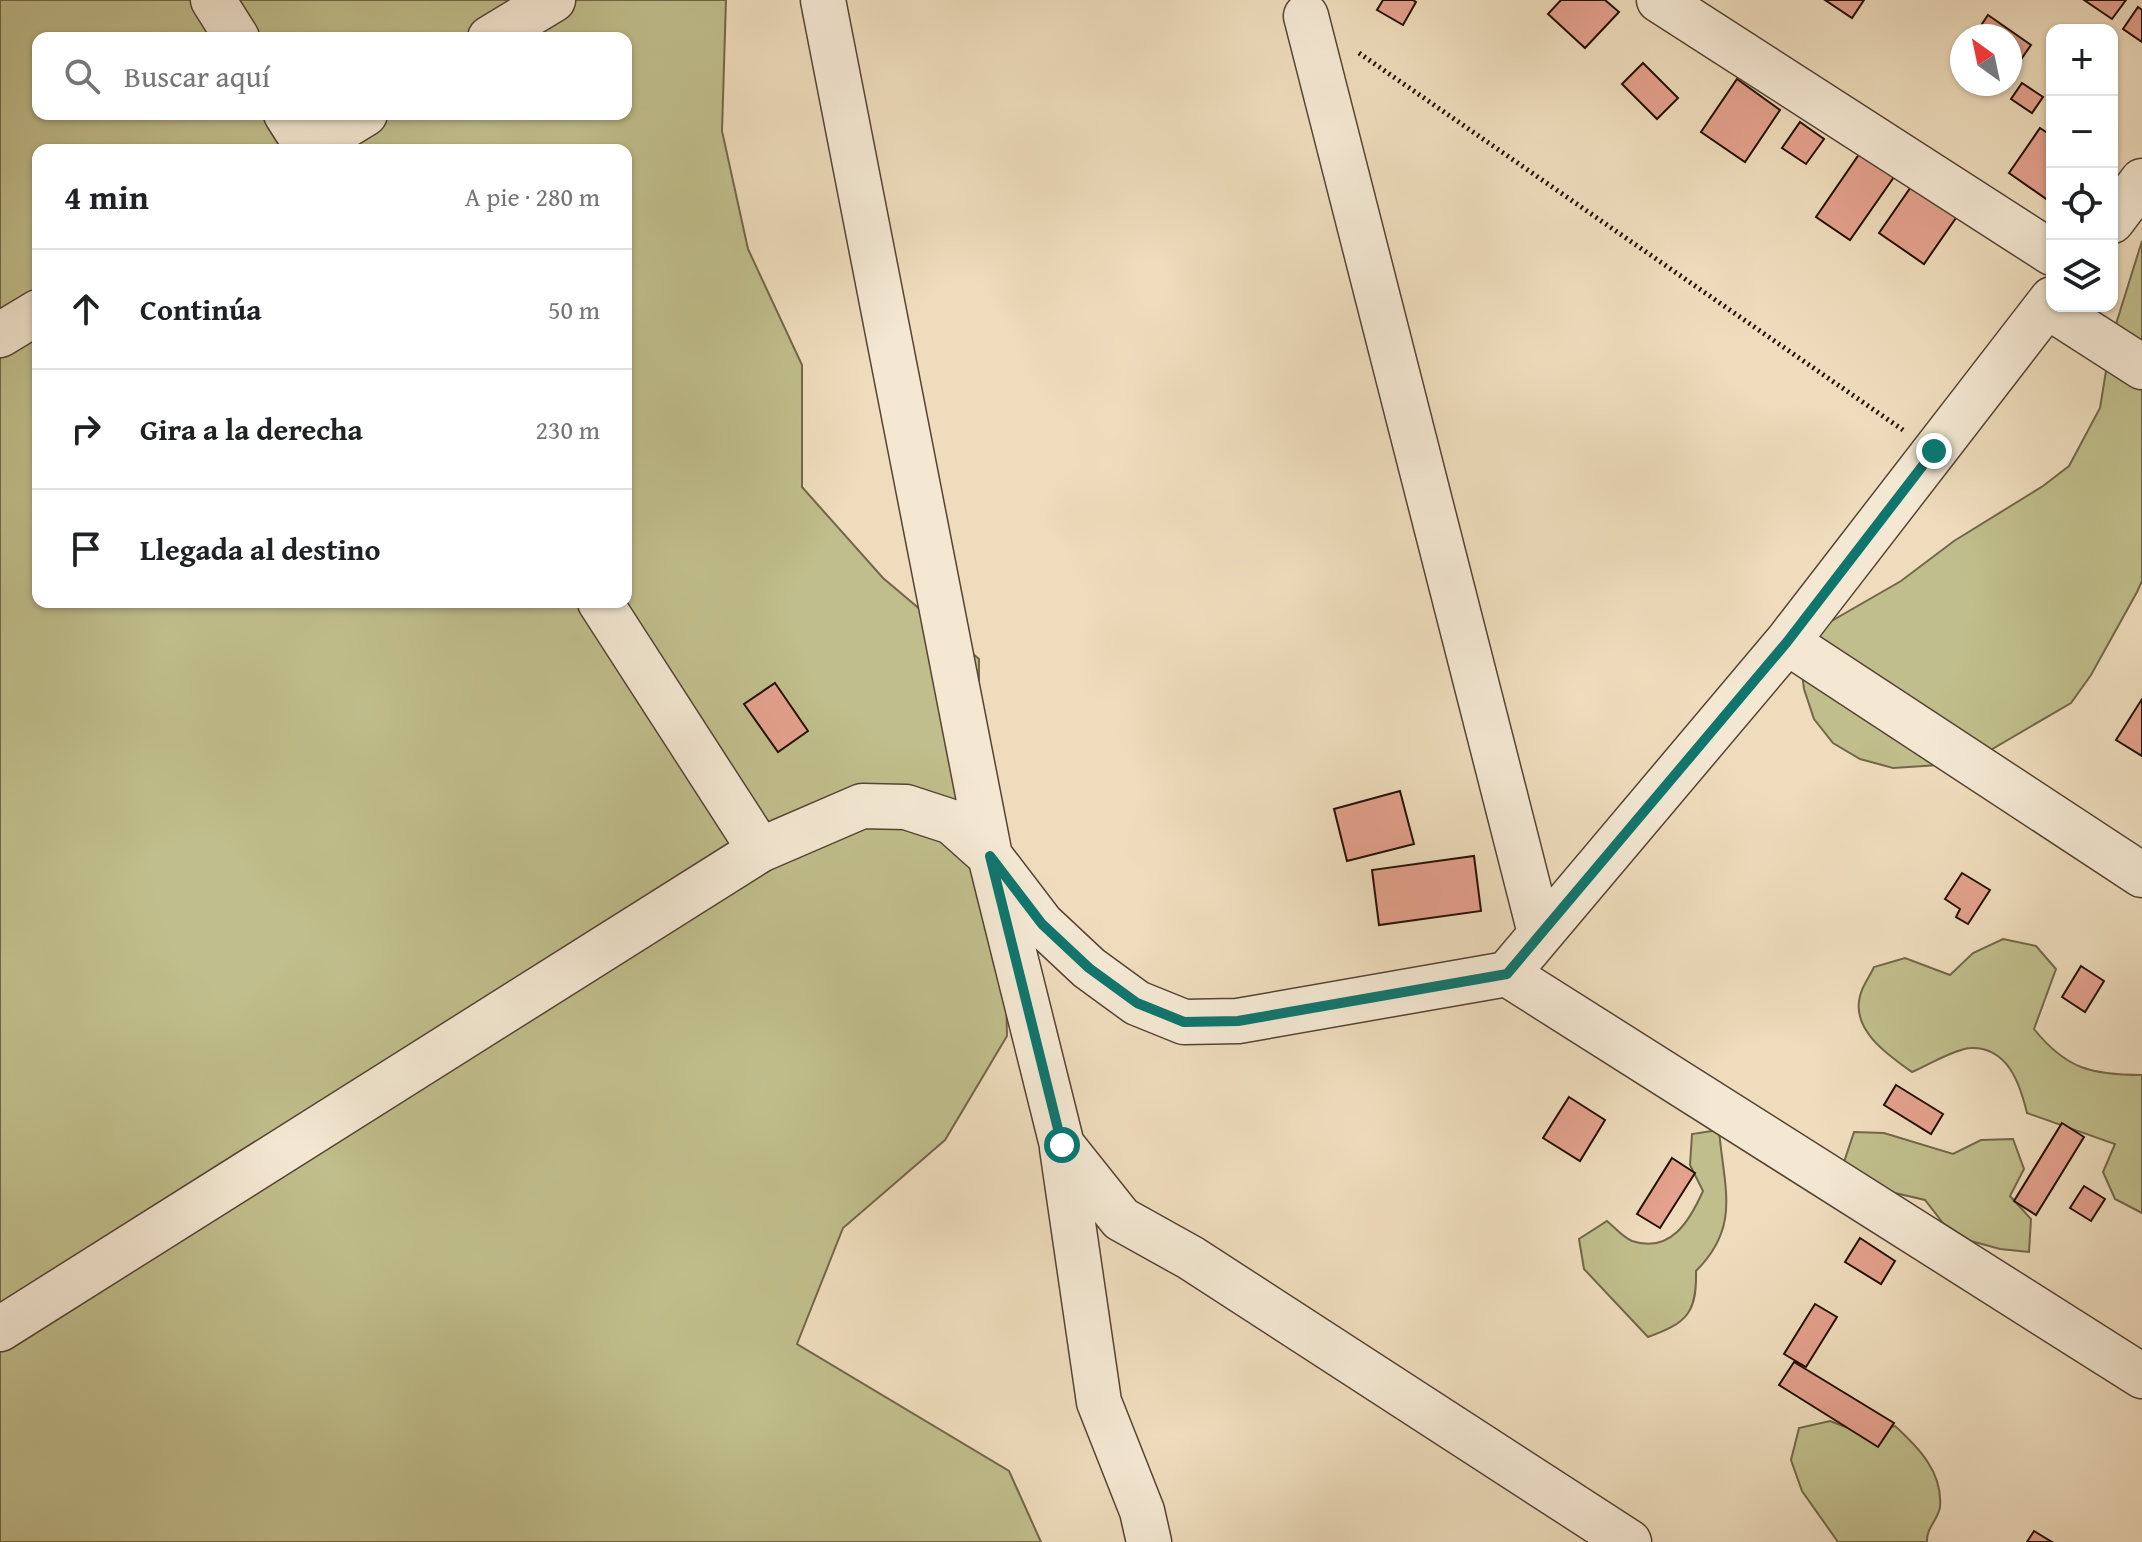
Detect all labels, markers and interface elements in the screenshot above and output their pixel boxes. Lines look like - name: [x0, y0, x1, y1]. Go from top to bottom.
- north arrow: [1950, 24, 2022, 96]
- map controls: [2046, 24, 2118, 312]
- button: +: [2046, 24, 2118, 96]
- search box: [32, 32, 632, 120]
- icon: search: [60, 54, 104, 98]
- text: Buscar aquí: [124, 54, 270, 98]
- button: −: [2046, 96, 2118, 168]
- button: locate: [2046, 168, 2118, 240]
- text: 4 min: [64, 172, 149, 221]
- text: A pie · 280 m: [465, 177, 600, 216]
- button: layers: [2046, 240, 2118, 312]
- icon: ahead: [64, 287, 108, 331]
- text: Continúa: [140, 287, 262, 331]
- text: 50 m: [548, 290, 600, 329]
- icon: right: [64, 407, 108, 451]
- text: Gira a la derecha: [140, 407, 363, 451]
- text: 230 m: [535, 410, 600, 449]
- route end: [1916, 433, 1952, 469]
- icon: arrive: [64, 527, 108, 571]
- text: Llegada al destino: [140, 527, 381, 571]
- route start: [1044, 1127, 1080, 1163]

